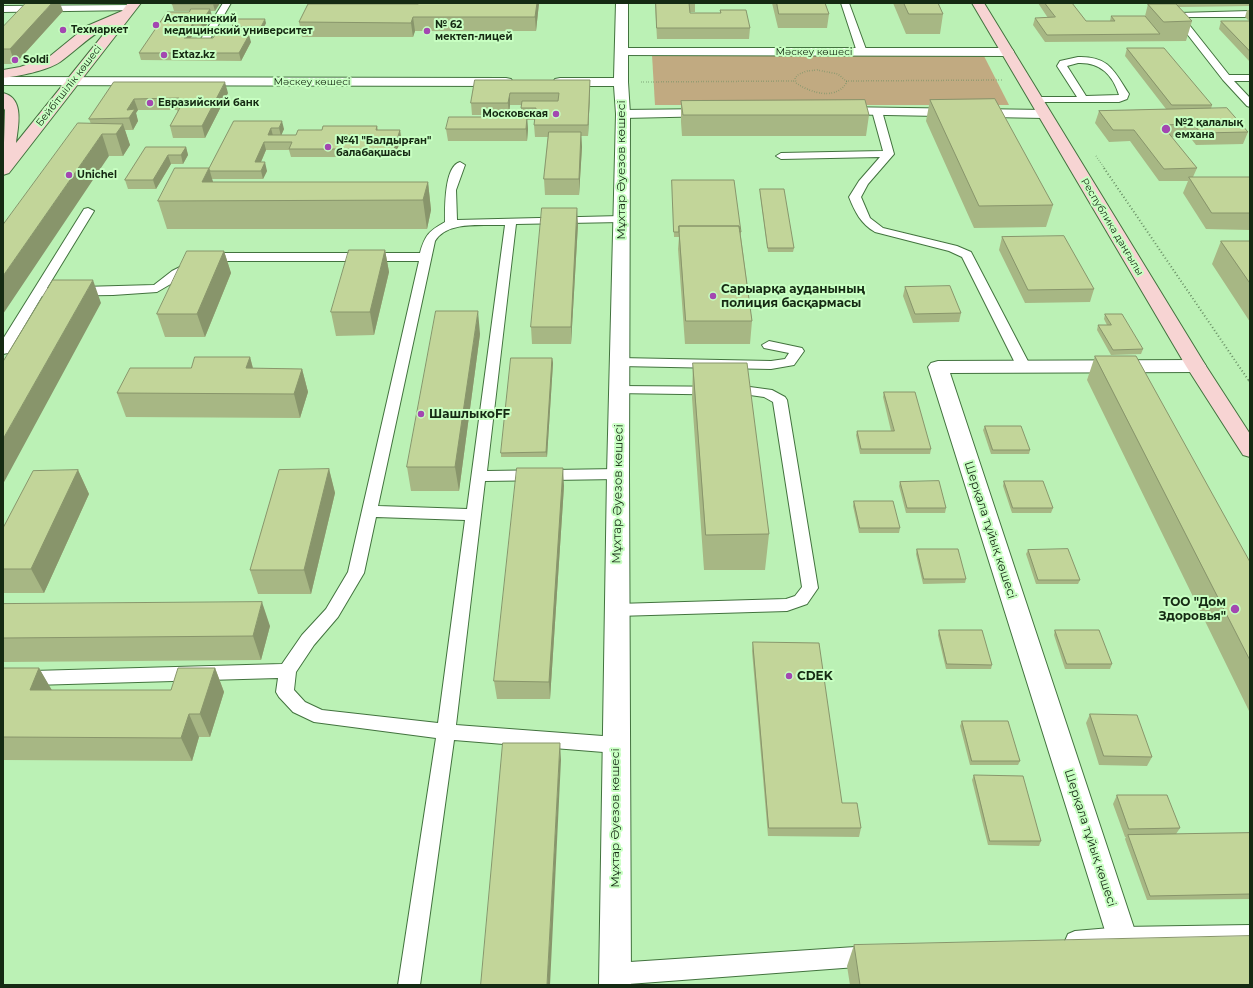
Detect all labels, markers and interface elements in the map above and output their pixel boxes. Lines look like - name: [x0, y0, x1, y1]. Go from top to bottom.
- place label: Астанинский медицинский университет: [164, 13, 313, 36]
- place label: № 62 мектеп-лицей: [435, 19, 513, 42]
- marker: Астанинский медицинский университет: [151, 20, 161, 30]
- place label: Техмаркет: [71, 24, 128, 36]
- marker: Техмаркет: [58, 25, 68, 35]
- marker: № 62 мектеп-лицей: [422, 26, 432, 36]
- street label: Бейбітшілік көшесі: [34, 43, 104, 129]
- street label: Мәскеу көшесі: [775, 46, 853, 58]
- place label: Extaz.kz: [172, 49, 215, 61]
- marker: Extaz.kz: [159, 50, 169, 60]
- place label: Soldi: [23, 54, 49, 66]
- marker: Soldi: [10, 55, 20, 65]
- street label: Мәскеу көшесі: [273, 76, 351, 88]
- place label: Евразийский банк: [158, 97, 259, 109]
- marker: Евразийский банк: [145, 98, 155, 108]
- street label: Мұхтар Әуезов көшесі: [614, 100, 628, 240]
- place label: Московская: [482, 108, 548, 120]
- marker: Московская: [551, 109, 561, 119]
- place label: №2 қалалық емхана: [1175, 117, 1243, 140]
- marker: №2 қалалық емхана: [1160, 123, 1172, 135]
- place label: №41 "Балдырған" балабақшасы: [336, 135, 431, 158]
- marker: №41 "Балдырған" балабақшасы: [323, 142, 333, 152]
- place label: Unichel: [77, 169, 117, 181]
- marker: Unichel: [64, 170, 74, 180]
- street label: Республика даңғылы: [1078, 176, 1146, 278]
- place label: Сарыарқа ауданының полиция басқармасы: [721, 282, 865, 310]
- marker: Сарыарқа ауданының полиция басқармасы: [708, 291, 718, 301]
- place label: ШашлыкoFF: [429, 407, 510, 421]
- marker: ШашлыкoFF: [416, 409, 426, 419]
- street label: Мұхтар Әуезов көшесі: [610, 424, 626, 564]
- street label: Шерқала тұйық көшесі: [961, 460, 1019, 600]
- place label: ТОО "Дом Здоровья": [1159, 595, 1226, 623]
- marker: ТОО "Дом Здоровья": [1229, 603, 1241, 615]
- place label: CDEK: [797, 669, 833, 683]
- marker: CDEK: [784, 671, 794, 681]
- street label: Мұхтар Әуезов көшесі: [608, 748, 622, 888]
- street label: Шерқала тұйық көшесі: [1061, 768, 1119, 908]

